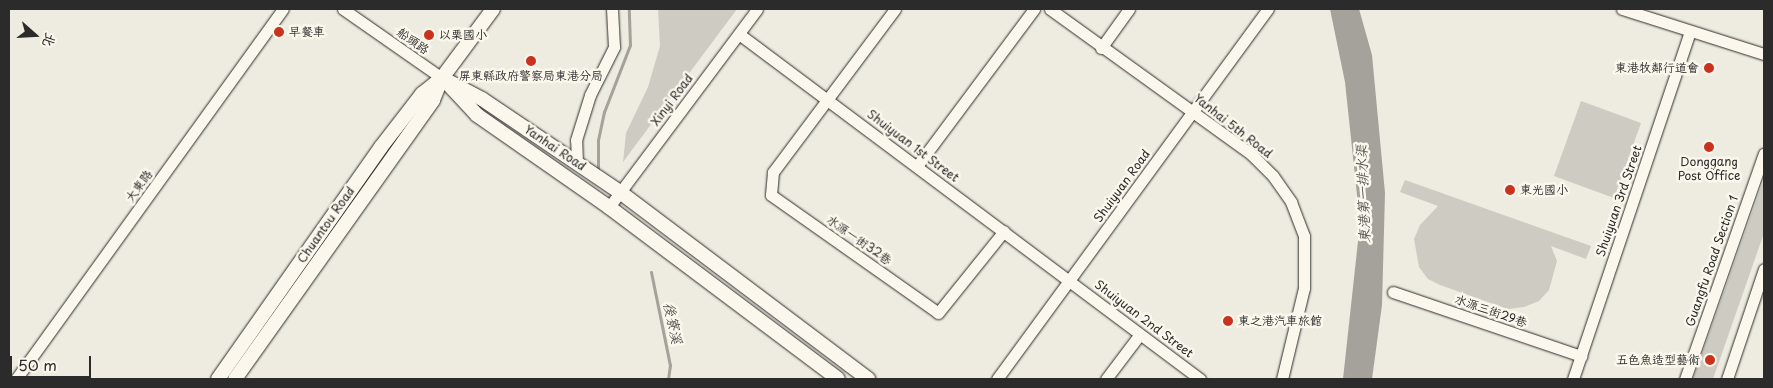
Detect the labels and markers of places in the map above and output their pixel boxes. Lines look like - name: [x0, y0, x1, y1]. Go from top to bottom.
- place label: 早餐車: [289, 25, 325, 39]
- marker: 早餐車: [273, 26, 285, 38]
- place label: 以栗國小: [439, 28, 487, 42]
- marker: 以栗國小: [423, 29, 435, 41]
- marker: 屏東縣政府警察局東港分局: [525, 55, 537, 67]
- place label: 東港牧鄰行道會: [1615, 61, 1699, 75]
- marker: 東港牧鄰行道會: [1703, 62, 1715, 74]
- place label: 屏東縣政府警察局東港分局: [459, 69, 603, 83]
- marker: Donggang Post Office: [1703, 141, 1715, 153]
- place label: Donggang Post Office: [1678, 155, 1740, 183]
- place label: 東光國小: [1520, 183, 1568, 197]
- marker: 東光國小: [1504, 184, 1516, 196]
- place label: 東之港汽車旅館: [1238, 314, 1322, 328]
- marker: 東之港汽車旅館: [1222, 315, 1234, 327]
- place label: 五色魚造型藝術: [1616, 353, 1700, 367]
- marker: 五色魚造型藝術: [1704, 354, 1716, 366]

